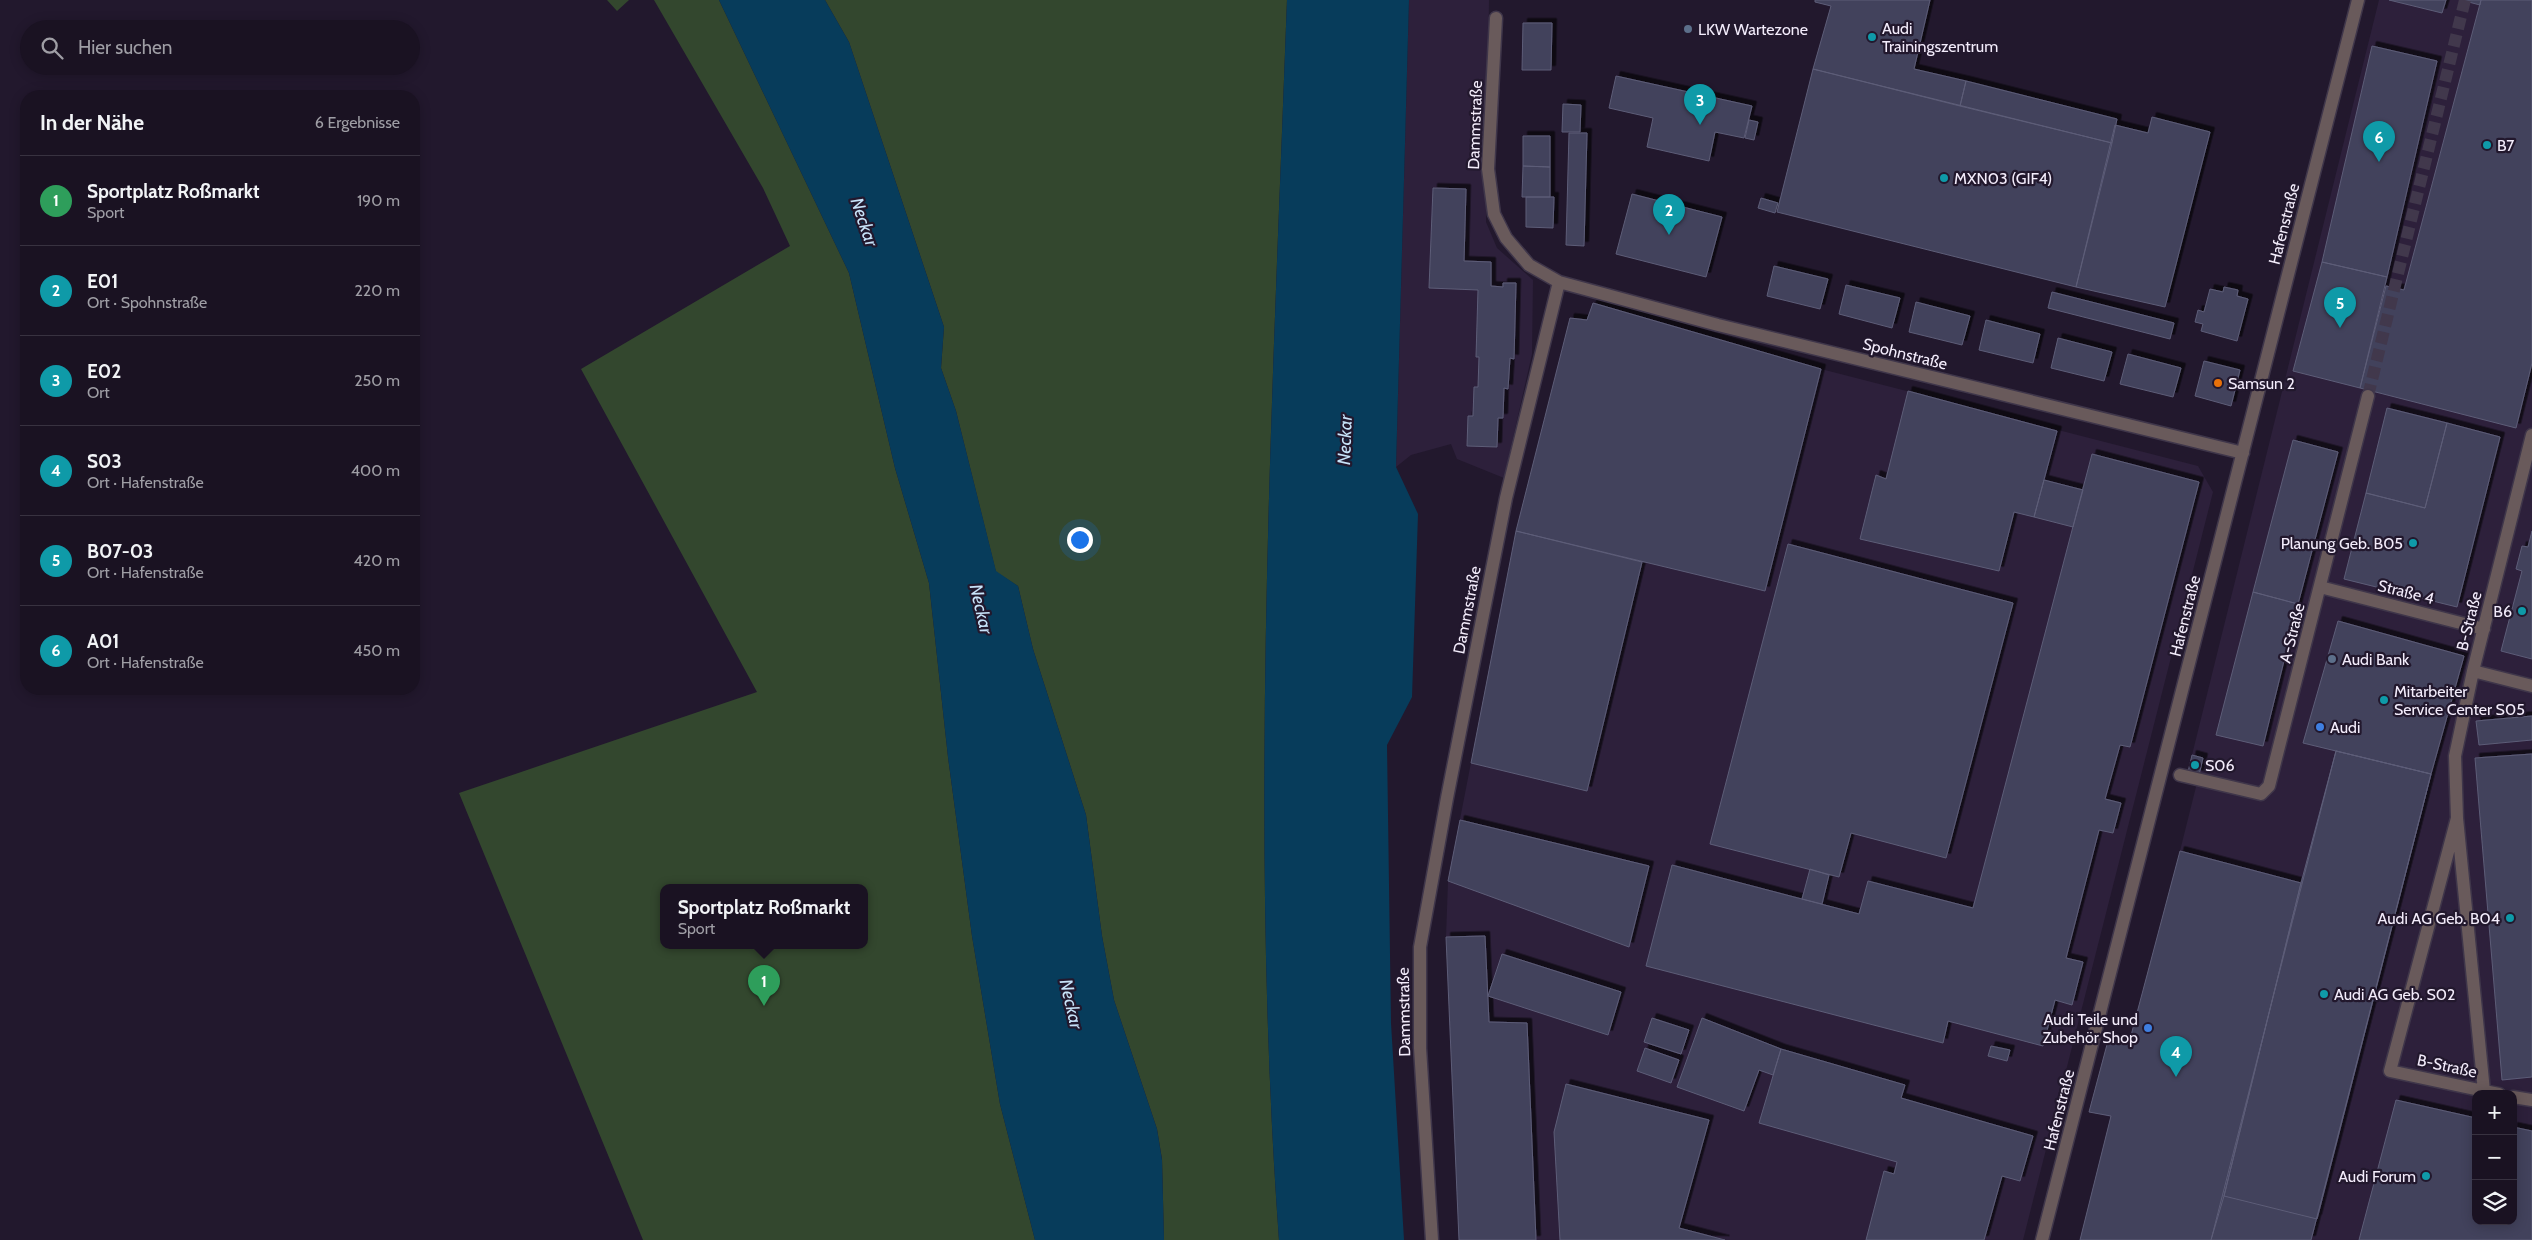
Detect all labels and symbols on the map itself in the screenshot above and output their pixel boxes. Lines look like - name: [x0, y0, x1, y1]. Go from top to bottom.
- place label: Audi Trainingszentrum: [1882, 19, 1998, 56]
- place label: LKW Wartezone: [1698, 20, 1808, 39]
- marker: LKW Wartezone: [1682, 23, 1694, 35]
- marker: Audi Trainingszentrum: [1866, 31, 1878, 43]
- street label: Dammstraße: [1464, 80, 1486, 170]
- pin: 3: [1684, 84, 1716, 125]
- pin: 6: [2363, 121, 2395, 162]
- place label: B7: [2497, 136, 2514, 155]
- marker: B7: [2481, 139, 2493, 151]
- place label: MXN03 (GIF4): [1954, 169, 2052, 188]
- marker: MXN03 (GIF4): [1938, 172, 1950, 184]
- street label: Hafenstraße: [2265, 181, 2303, 267]
- pin: 2: [1653, 194, 1685, 235]
- water label: Neckar: [845, 195, 883, 251]
- pin: 5: [2324, 287, 2356, 328]
- street label: Spohnstraße: [1861, 334, 1949, 374]
- place label: Samsun 2: [2228, 374, 2295, 393]
- marker: Samsun 2: [2212, 377, 2224, 389]
- water label: Neckar: [1333, 413, 1357, 466]
- your location: [1067, 527, 1093, 553]
- place label: Planung Geb. B05: [2281, 534, 2403, 553]
- marker: Planung Geb. B05: [2407, 537, 2419, 549]
- street label: Dammstraße: [1449, 564, 1485, 656]
- street label: Hafenstraße: [2166, 573, 2204, 659]
- street label: Straße 4: [2376, 576, 2436, 608]
- water label: Neckar: [965, 582, 998, 637]
- street label: B-Straße: [2452, 589, 2486, 653]
- street label: A-Straße: [2275, 601, 2309, 665]
- place label: B6: [2493, 602, 2512, 621]
- marker: B6: [2516, 605, 2528, 617]
- place label: Audi Bank: [2342, 650, 2410, 669]
- marker: Audi Bank: [2326, 653, 2338, 665]
- place label: Mitarbeiter Service Center S05: [2394, 682, 2525, 719]
- marker: Mitarbeiter Service Center S05: [2378, 694, 2390, 706]
- place label: Audi: [2330, 718, 2360, 737]
- marker: Audi: [2314, 721, 2326, 733]
- place label: S06: [2205, 756, 2235, 775]
- marker: S06: [2189, 759, 2201, 771]
- place label: Audi AG Geb. B04: [2378, 909, 2500, 928]
- marker: Audi AG Geb. B04: [2504, 912, 2516, 924]
- pin: 1: [748, 965, 780, 1006]
- street label: Dammstraße: [1394, 967, 1414, 1057]
- water label: Neckar: [1055, 977, 1088, 1032]
- place label: Audi AG Geb. S02: [2334, 985, 2455, 1004]
- marker: Audi AG Geb. S02: [2318, 988, 2330, 1000]
- place label: Audi Teile und Zubehör Shop: [2043, 1010, 2138, 1047]
- marker: Audi Teile und Zubehör Shop: [2142, 1022, 2154, 1034]
- pin: 4: [2160, 1036, 2192, 1077]
- street label: B-Straße: [2415, 1050, 2479, 1082]
- street label: Hafenstraße: [2040, 1067, 2078, 1153]
- place label: Audi Forum: [2338, 1167, 2416, 1186]
- marker: Audi Forum: [2420, 1170, 2432, 1182]

